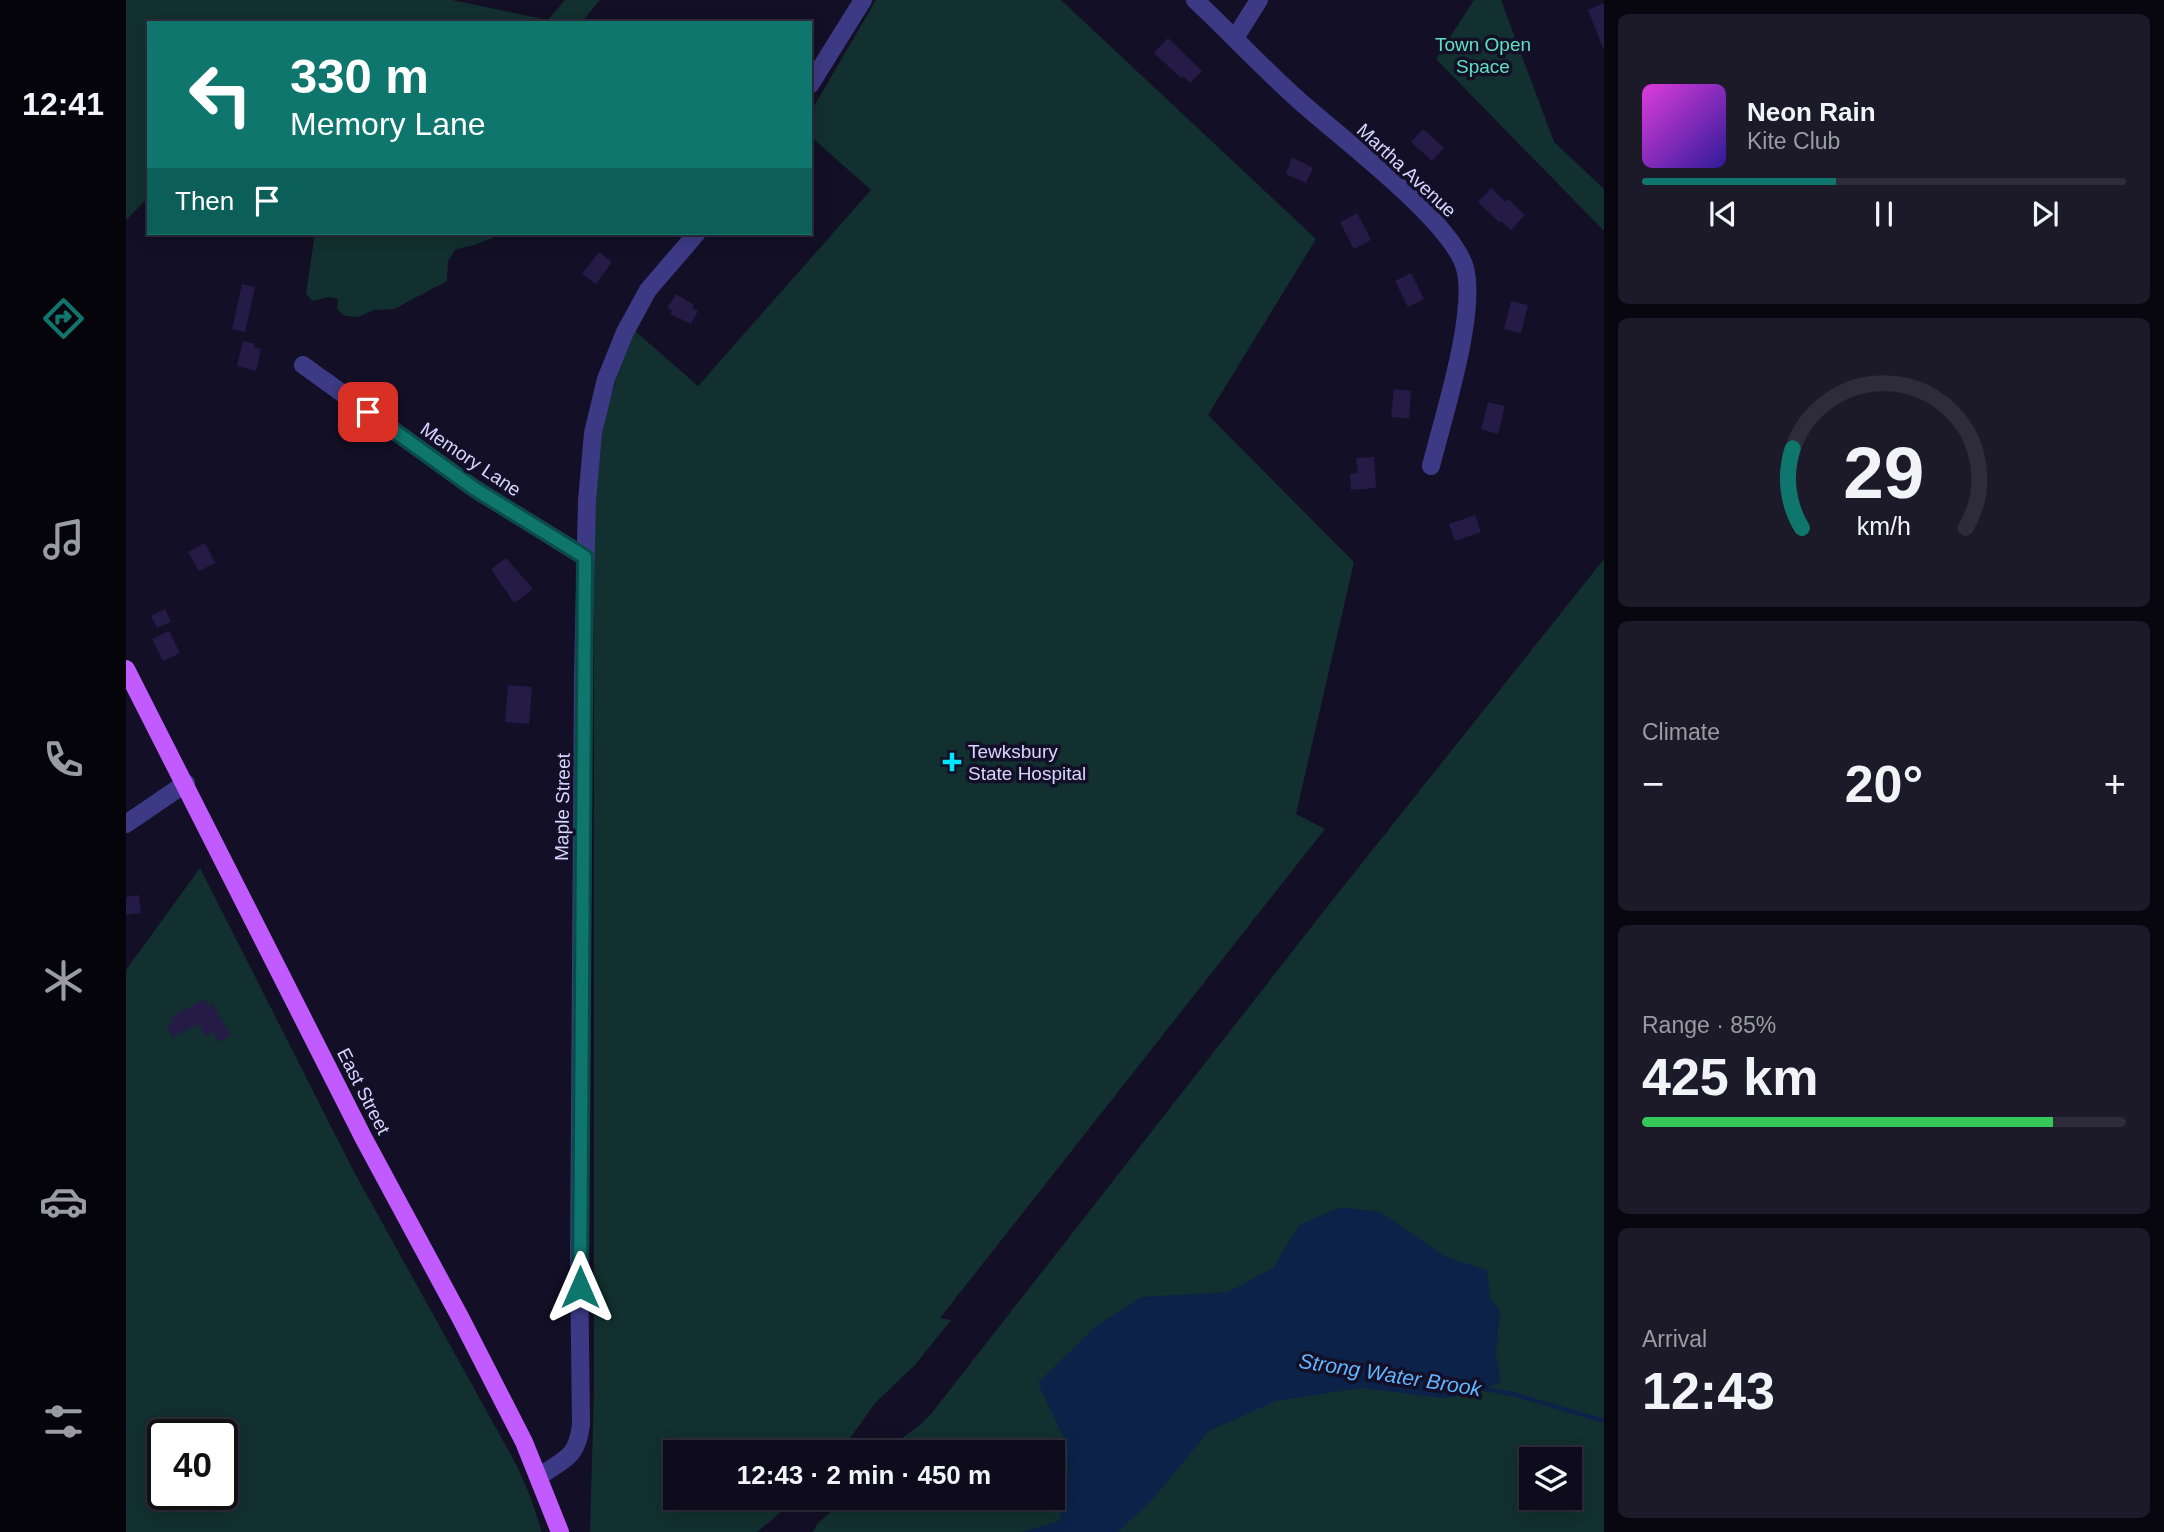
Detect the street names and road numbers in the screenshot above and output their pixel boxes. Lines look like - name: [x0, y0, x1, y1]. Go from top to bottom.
- street label: Martha Avenue: [1353, 119, 1460, 222]
- street label: Memory Lane: [417, 418, 525, 501]
- street label: Maple Street: [551, 752, 574, 861]
- street label: East Street: [333, 1045, 395, 1139]

